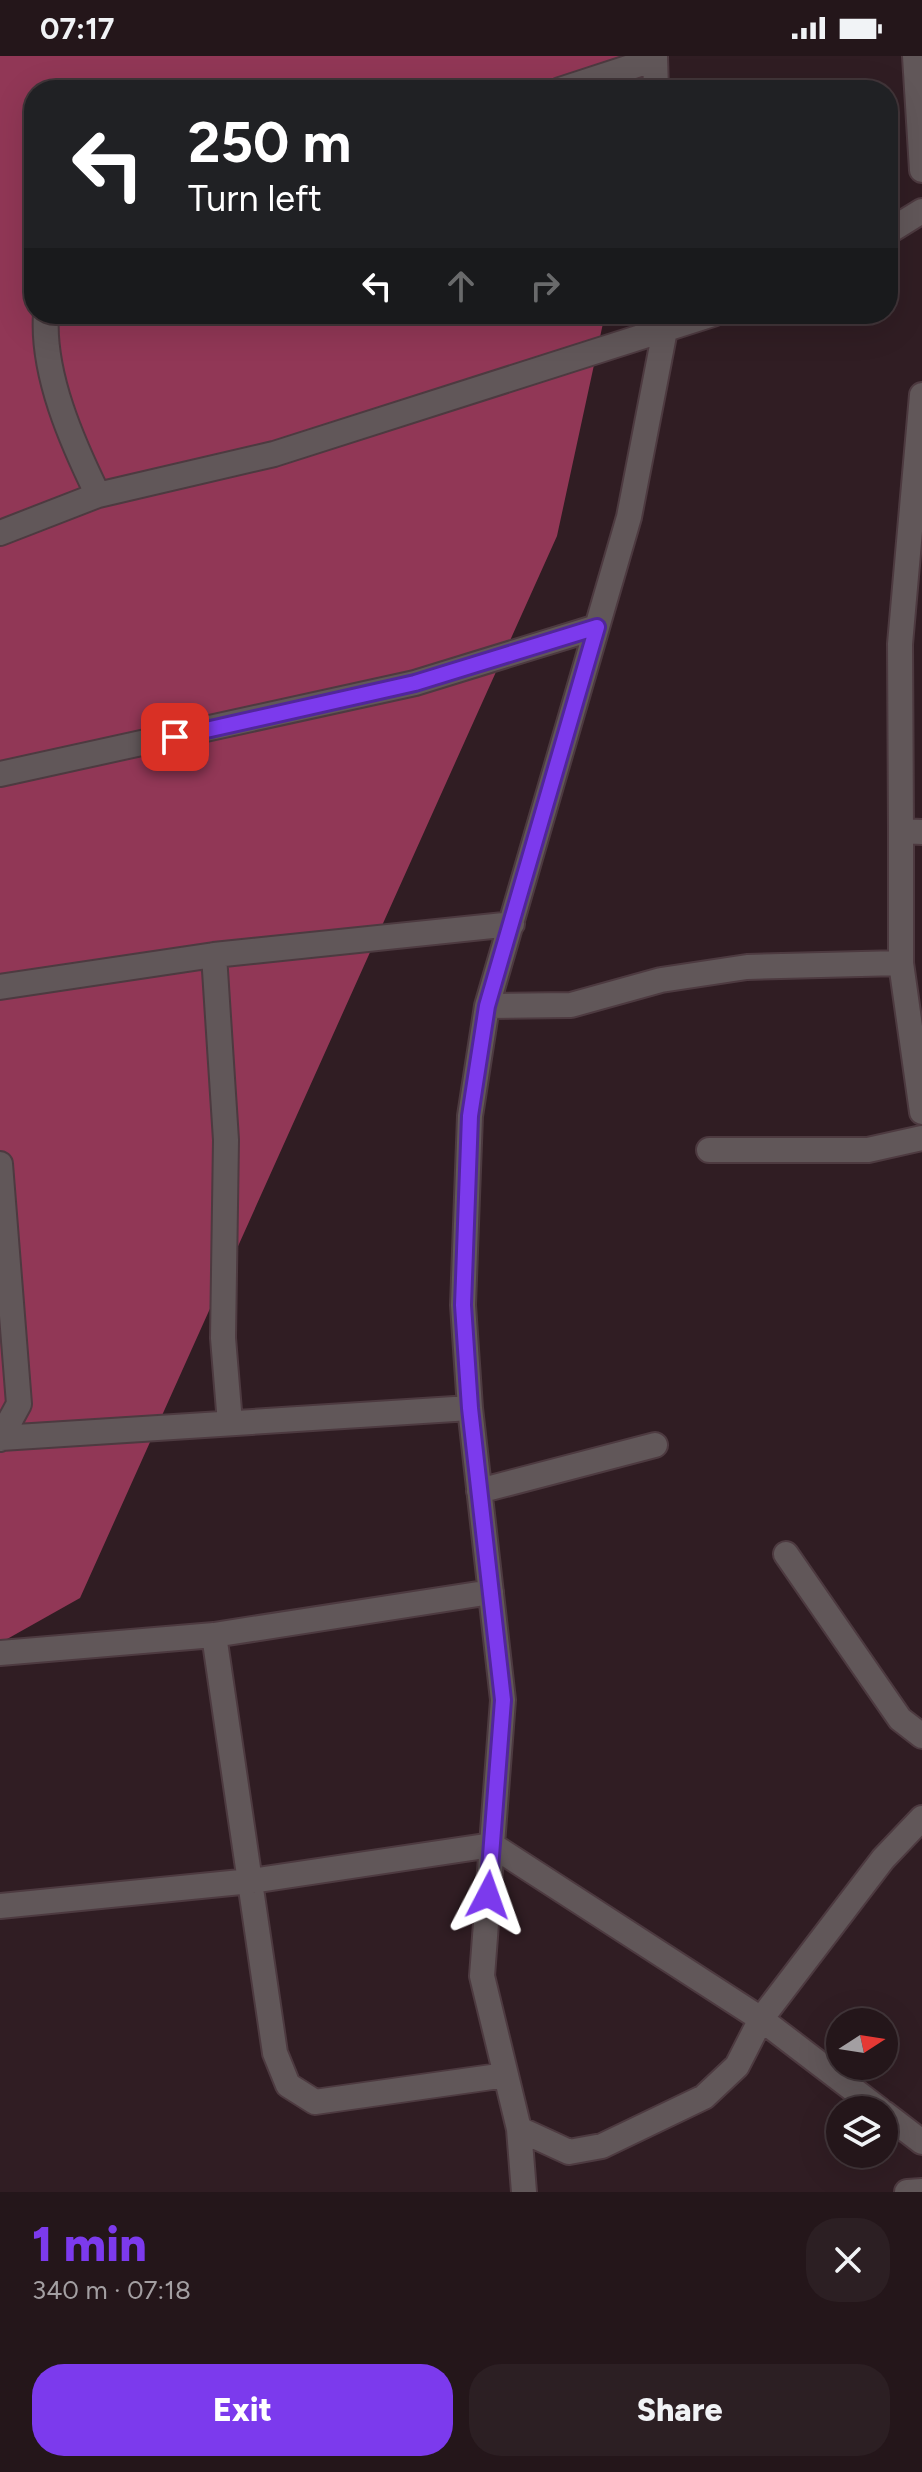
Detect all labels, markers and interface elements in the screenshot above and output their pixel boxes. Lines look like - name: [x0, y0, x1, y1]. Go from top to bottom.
- text: 07:17: [40, 10, 115, 47]
- text: 250 m: [188, 109, 351, 176]
- icon: left: [56, 112, 160, 216]
- text: Turn left: [188, 177, 322, 220]
- icon: left: [355, 264, 399, 308]
- icon: ahead: [439, 264, 483, 308]
- icon: right: [523, 264, 567, 308]
- pin: [141, 703, 209, 771]
- icon: arrive: [153, 715, 197, 759]
- position arrow: [446, 1853, 530, 1937]
- north arrow: [826, 2008, 898, 2080]
- map controls: [826, 2008, 898, 2168]
- button: layers: [826, 2096, 898, 2168]
- text: 1 min: [32, 2215, 147, 2273]
- button: close: [806, 2218, 890, 2302]
- text: 340 m · 07:18: [32, 2274, 191, 2306]
- button: Exit: [32, 2364, 453, 2456]
- button: Share: [469, 2364, 890, 2456]

